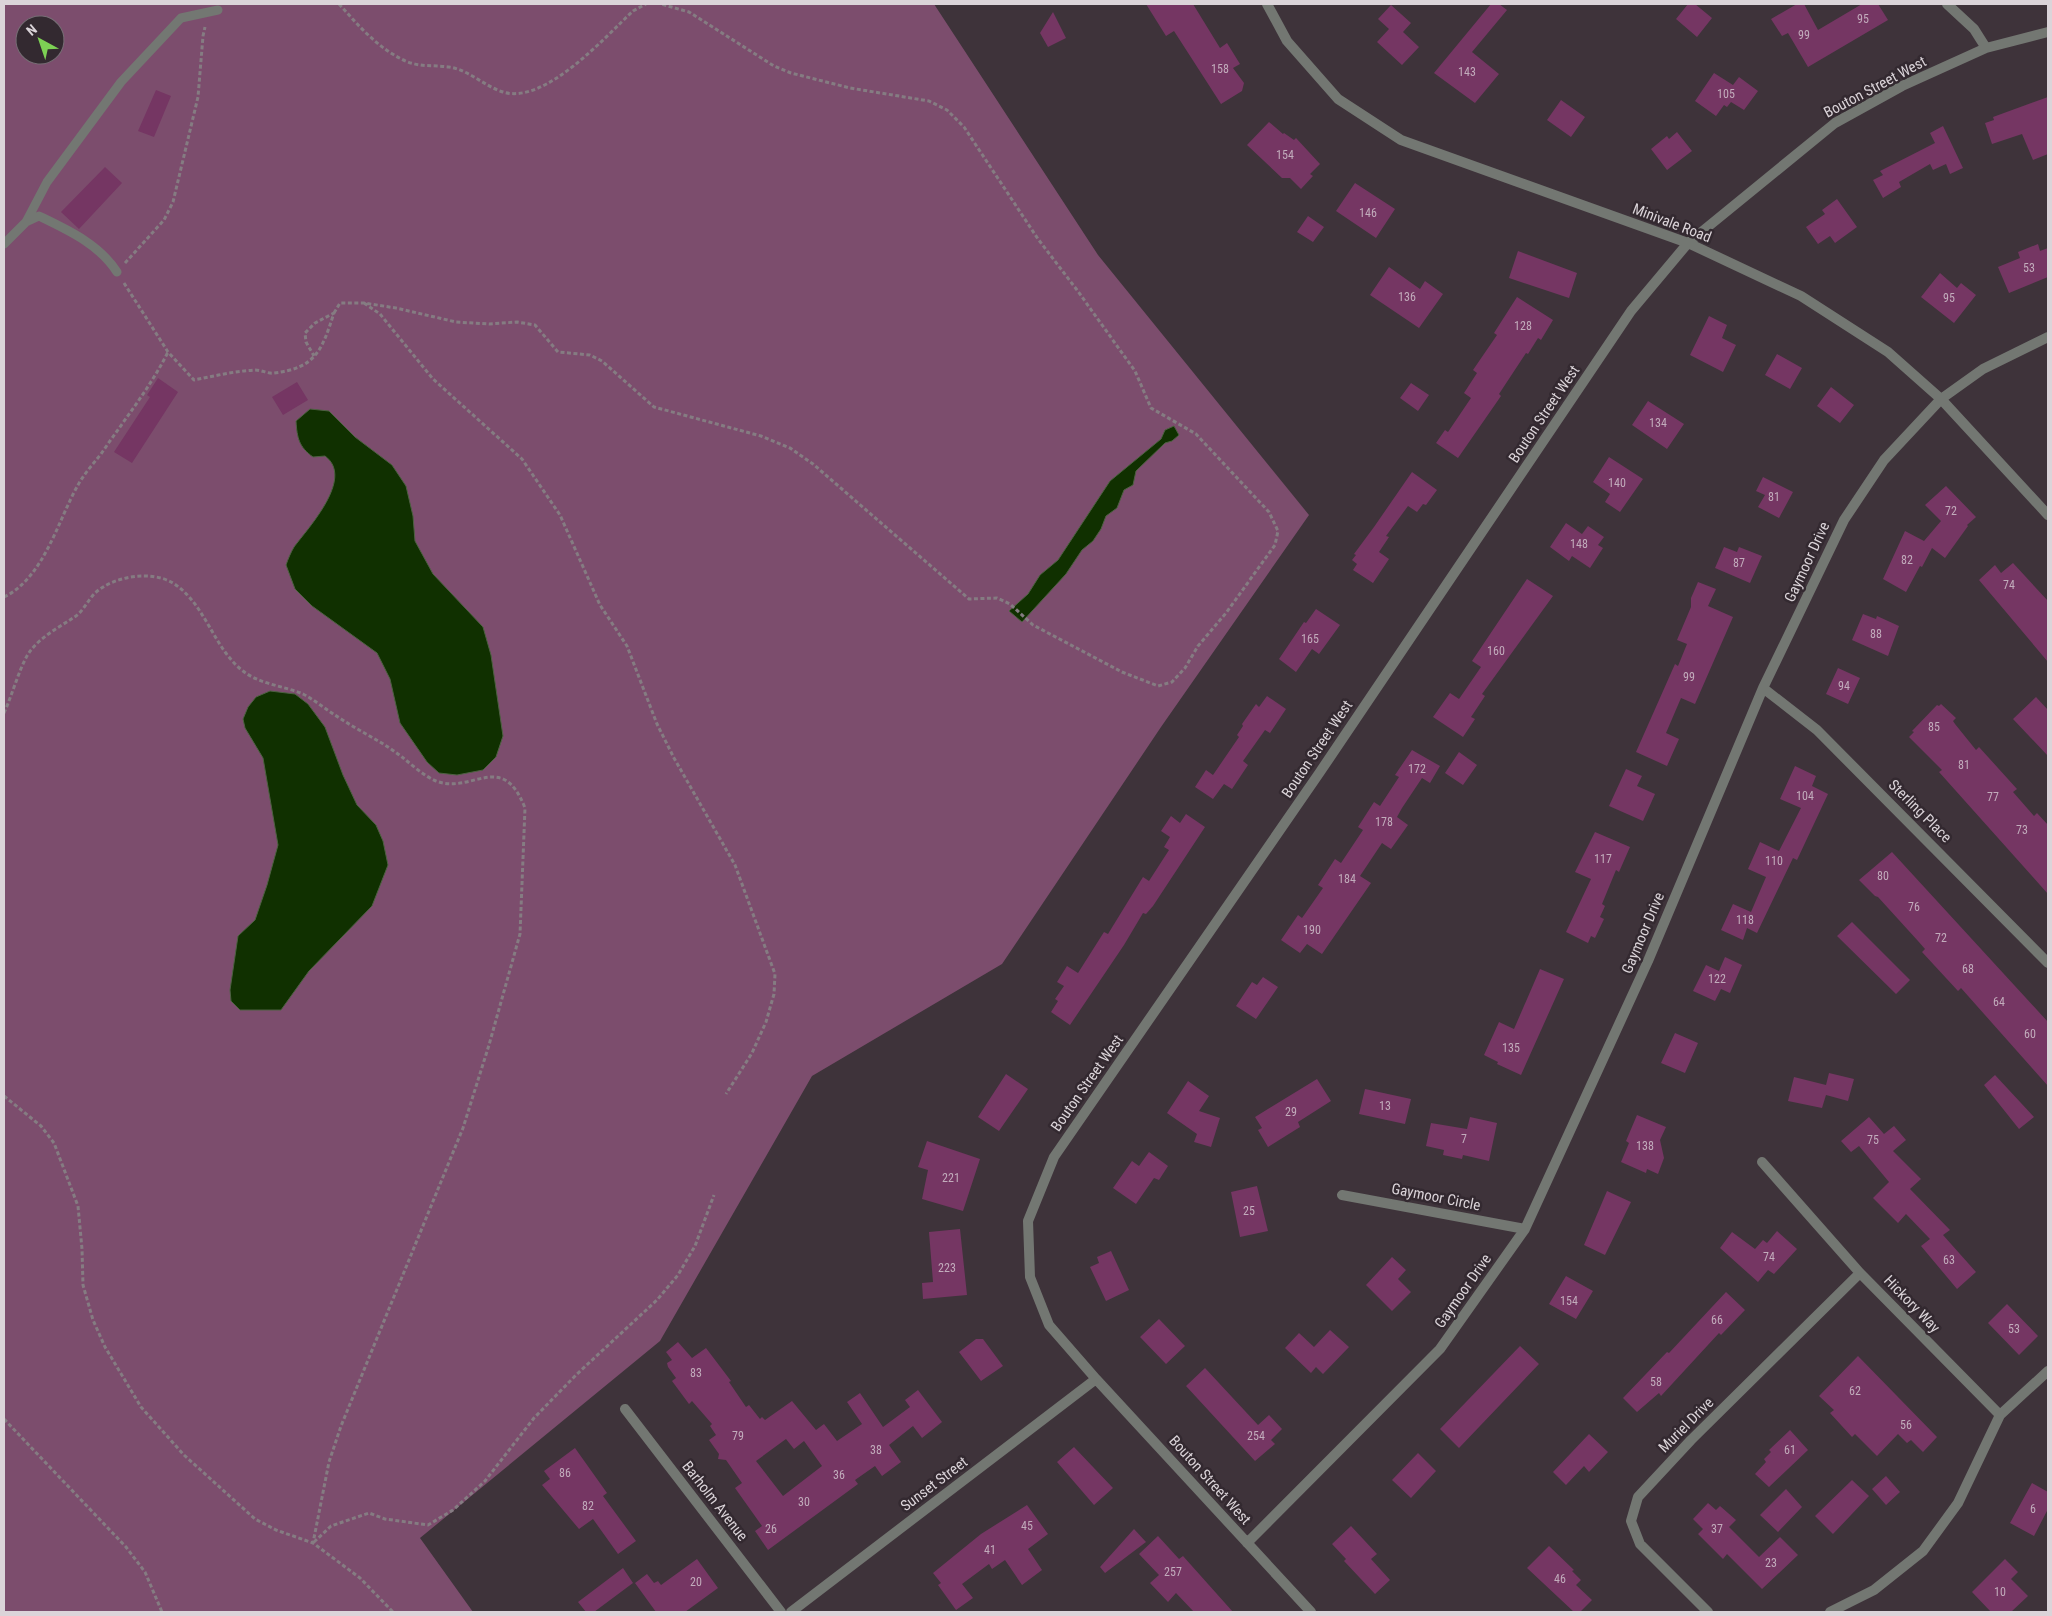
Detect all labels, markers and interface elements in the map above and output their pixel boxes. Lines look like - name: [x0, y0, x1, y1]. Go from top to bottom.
- house number: 95: [1857, 12, 1869, 26]
- north arrow: [15, 15, 65, 65]
- text: N: [23, 21, 40, 39]
- house number: 99: [1798, 28, 1810, 42]
- street label: Bouton Street West: [1821, 52, 1929, 122]
- house number: 158: [1211, 62, 1229, 76]
- house number: 143: [1458, 65, 1476, 79]
- house number: 105: [1717, 87, 1735, 101]
- house number: 154: [1276, 148, 1294, 162]
- street label: Minivale Road: [1630, 200, 1714, 246]
- house number: 146: [1359, 206, 1377, 220]
- house number: 53: [2023, 261, 2035, 275]
- house number: 136: [1398, 290, 1416, 304]
- house number: 95: [1943, 291, 1955, 305]
- house number: 128: [1514, 319, 1532, 333]
- street label: Bouton Street West: [1505, 362, 1583, 466]
- house number: 134: [1649, 416, 1667, 430]
- house number: 140: [1608, 476, 1626, 490]
- house number: 81: [1768, 490, 1780, 504]
- house number: 72: [1945, 504, 1957, 518]
- street label: Gaymoor Drive: [1781, 519, 1833, 605]
- house number: 148: [1570, 537, 1588, 551]
- house number: 82: [1901, 553, 1913, 567]
- house number: 87: [1733, 556, 1745, 570]
- house number: 74: [2003, 578, 2015, 592]
- house number: 88: [1870, 627, 1882, 641]
- house number: 165: [1301, 632, 1319, 646]
- house number: 160: [1487, 644, 1505, 658]
- house number: 99: [1683, 670, 1695, 684]
- house number: 94: [1838, 679, 1850, 693]
- street label: Bouton Street West: [1278, 697, 1356, 801]
- house number: 85: [1928, 720, 1940, 734]
- house number: 81: [1958, 758, 1970, 772]
- house number: 172: [1408, 762, 1426, 776]
- street label: Sterling Place: [1885, 776, 1955, 846]
- house number: 104: [1796, 789, 1814, 803]
- house number: 77: [1987, 790, 1999, 804]
- house number: 178: [1375, 815, 1393, 829]
- house number: 73: [2016, 823, 2028, 837]
- house number: 117: [1594, 852, 1612, 866]
- house number: 110: [1765, 854, 1783, 868]
- house number: 80: [1877, 869, 1889, 883]
- house number: 184: [1338, 872, 1356, 886]
- street label: Gaymoor Drive: [1618, 890, 1668, 976]
- house number: 76: [1908, 900, 1920, 914]
- house number: 118: [1736, 913, 1754, 927]
- house number: 190: [1303, 923, 1321, 937]
- house number: 72: [1935, 931, 1947, 945]
- house number: 68: [1962, 962, 1974, 976]
- house number: 122: [1708, 972, 1726, 986]
- house number: 64: [1993, 995, 2005, 1009]
- house number: 60: [2024, 1027, 2036, 1041]
- street label: Bouton Street West: [1047, 1031, 1127, 1135]
- house number: 135: [1502, 1041, 1520, 1055]
- house number: 13: [1379, 1099, 1391, 1113]
- house number: 29: [1285, 1105, 1297, 1119]
- house number: 7: [1461, 1132, 1467, 1146]
- house number: 75: [1867, 1133, 1879, 1147]
- house number: 138: [1636, 1139, 1654, 1153]
- house number: 221: [942, 1171, 960, 1185]
- street label: Gaymoor Circle: [1390, 1180, 1482, 1214]
- house number: 25: [1243, 1204, 1255, 1218]
- street label: Gaymoor Drive: [1431, 1250, 1495, 1332]
- house number: 74: [1763, 1250, 1775, 1264]
- house number: 63: [1943, 1253, 1955, 1267]
- house number: 223: [938, 1261, 956, 1275]
- street label: Hickory Way: [1880, 1272, 1944, 1336]
- house number: 154: [1560, 1294, 1578, 1308]
- house number: 66: [1711, 1313, 1723, 1327]
- house number: 53: [2008, 1322, 2020, 1336]
- house number: 83: [690, 1366, 702, 1380]
- house number: 58: [1650, 1375, 1662, 1389]
- house number: 62: [1849, 1384, 1861, 1398]
- street label: Muriel Drive: [1655, 1394, 1717, 1456]
- house number: 56: [1900, 1418, 1912, 1432]
- house number: 79: [732, 1429, 744, 1443]
- house number: 254: [1247, 1429, 1265, 1443]
- street label: Bouton Street West: [1165, 1432, 1255, 1528]
- house number: 38: [870, 1443, 882, 1457]
- house number: 61: [1784, 1443, 1796, 1457]
- street label: Sunset Street: [897, 1453, 971, 1515]
- street label: Barholm Avenue: [678, 1458, 752, 1544]
- house number: 86: [559, 1466, 571, 1480]
- house number: 36: [833, 1468, 845, 1482]
- house number: 30: [798, 1495, 810, 1509]
- house number: 82: [582, 1499, 594, 1513]
- house number: 6: [2030, 1502, 2036, 1516]
- house number: 45: [1021, 1519, 1033, 1533]
- house number: 26: [765, 1522, 777, 1536]
- house number: 37: [1711, 1522, 1723, 1536]
- house number: 41: [984, 1543, 996, 1557]
- house number: 23: [1765, 1556, 1777, 1570]
- house number: 257: [1164, 1565, 1182, 1579]
- house number: 46: [1554, 1572, 1566, 1586]
- house number: 20: [690, 1575, 702, 1589]
- house number: 10: [1994, 1585, 2006, 1599]

